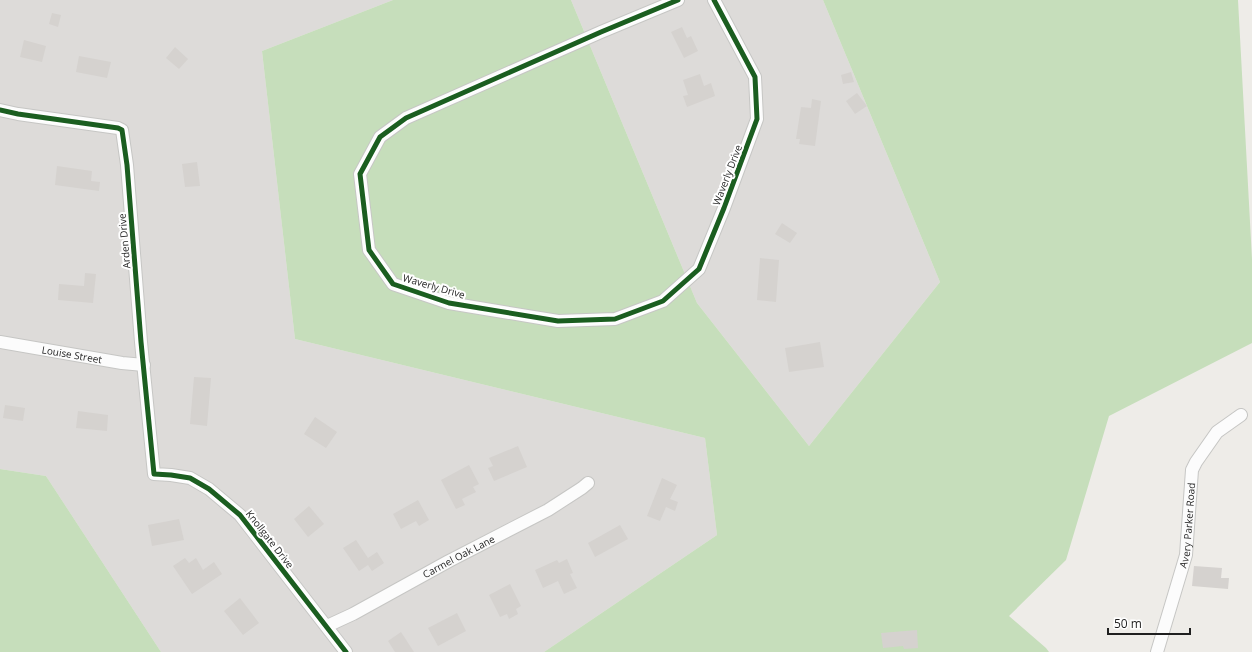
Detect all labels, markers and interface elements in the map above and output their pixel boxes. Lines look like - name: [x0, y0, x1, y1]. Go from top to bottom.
- street label: Waverly Drive: [709, 142, 745, 207]
- street label: Arden Drive: [115, 212, 133, 269]
- street label: Waverly Drive: [401, 270, 467, 302]
- street label: Louise Street: [41, 342, 104, 367]
- street label: Avery Parker Road: [1176, 482, 1198, 570]
- street label: Knollgate Drive: [243, 507, 297, 571]
- street label: Carmel Oak Lane: [420, 531, 498, 581]
- scale bar: [1108, 610, 1190, 636]
- text: 50 m: [1114, 615, 1142, 632]

